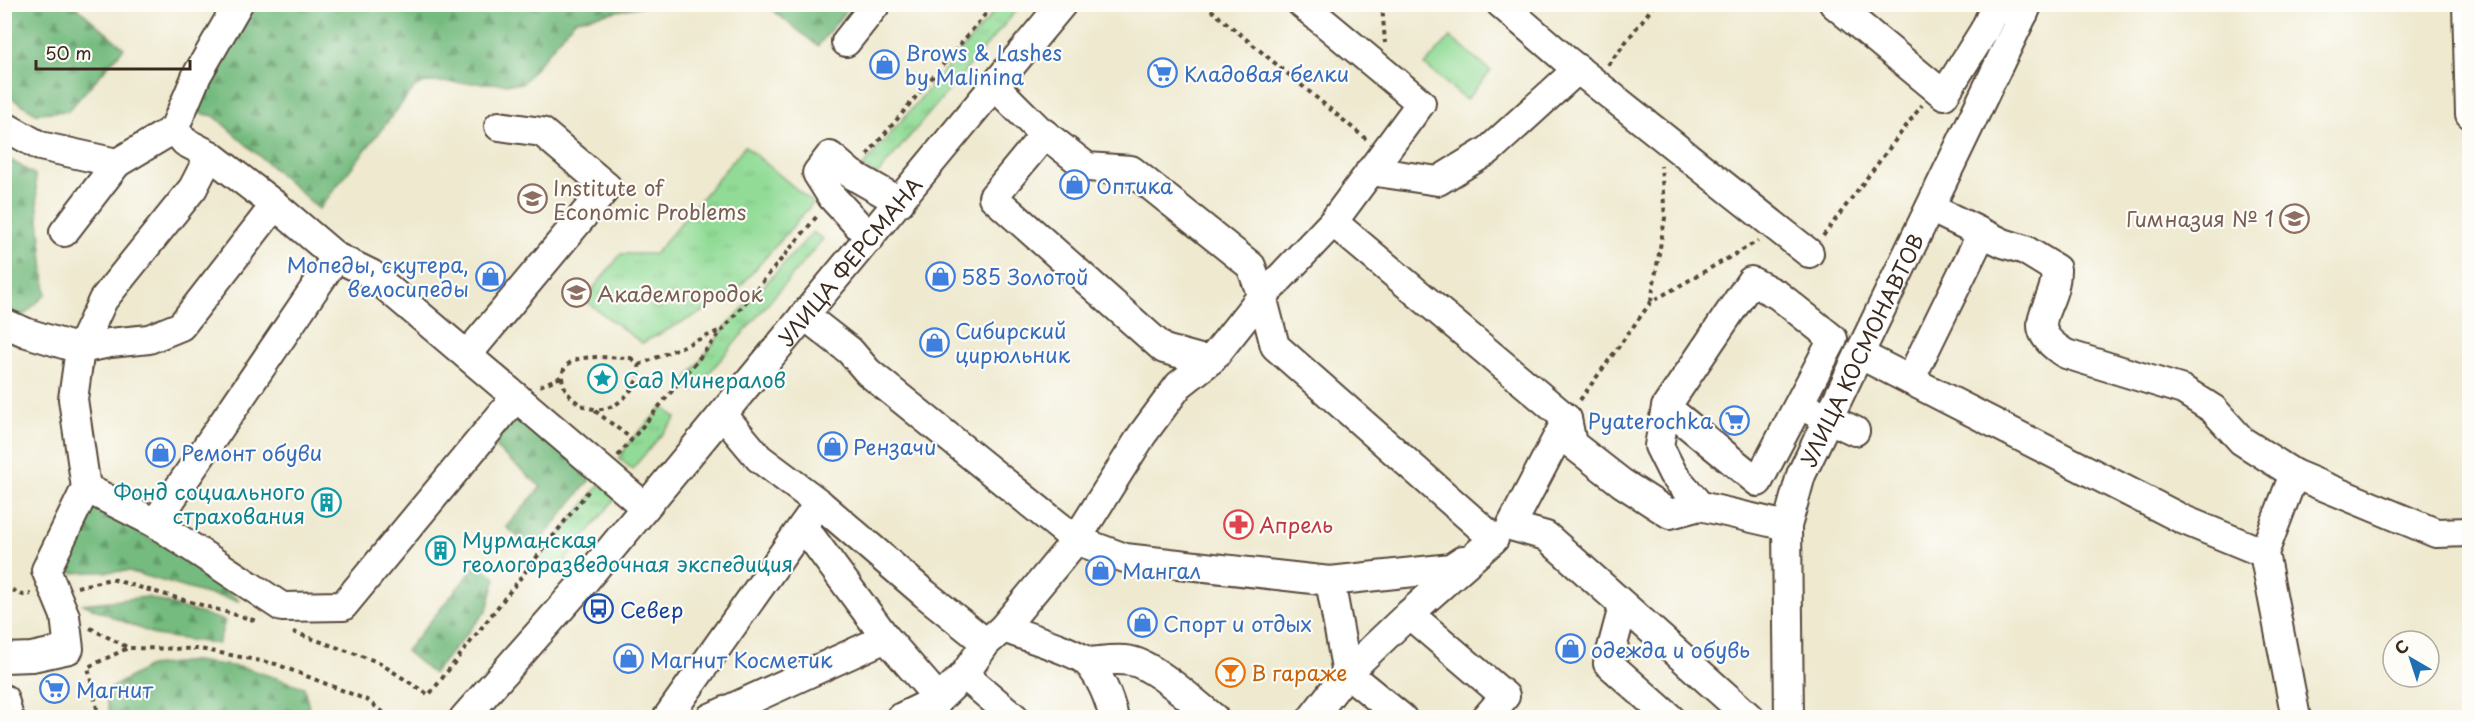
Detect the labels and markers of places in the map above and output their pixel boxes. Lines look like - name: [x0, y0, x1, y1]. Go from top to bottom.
- place label: Brows & Lashes by Malinina: [905, 36, 1062, 92]
- shop icon: Brows & Lashes by Malinina: [868, 48, 900, 80]
- supermarket icon: Кладовая белки: [1147, 57, 1179, 89]
- place label: Кладовая белки: [1184, 57, 1349, 89]
- shop icon: Оптика: [1059, 169, 1091, 201]
- place label: Оптика: [1096, 169, 1174, 201]
- place label: Institute of Economic Problems: [553, 171, 746, 227]
- school or university icon: Institute of Economic Problems: [516, 183, 548, 215]
- place label: Гимназия № 1: [2126, 202, 2274, 234]
- school or university icon: Гимназия № 1: [2279, 202, 2311, 234]
- place label: Мопеды, скутера, велосипеды: [287, 248, 469, 304]
- shop icon: Мопеды, скутера, велосипеды: [474, 260, 506, 292]
- shop icon: 585 Золотой: [924, 260, 956, 292]
- place label: 585 Золотой: [961, 260, 1089, 292]
- school or university icon: Академгородок: [560, 277, 592, 309]
- place label: Академгородок: [597, 277, 764, 309]
- place label: Сибирский цирюльник: [955, 314, 1071, 370]
- shop icon: Сибирский цирюльник: [918, 326, 950, 358]
- place icon: Сад Минералов: [586, 363, 618, 395]
- place label: Сад Минералов: [623, 363, 786, 395]
- place label: Pyaterochka: [1588, 404, 1713, 436]
- supermarket icon: Pyaterochka: [1718, 404, 1750, 436]
- shop icon: Рензачи: [816, 430, 848, 462]
- place label: Рензачи: [853, 430, 937, 462]
- shop icon: Ремонт обуви: [144, 436, 176, 468]
- place label: Ремонт обуви: [181, 436, 322, 468]
- place label: Фонд социального страхования: [114, 475, 305, 531]
- building icon: Фонд социального страхования: [310, 487, 342, 519]
- pharmacy icon: Апрель: [1222, 508, 1254, 540]
- place label: Апрель: [1259, 508, 1333, 540]
- place label: Мурманская геологоразведочная экспедиция: [462, 523, 793, 579]
- building icon: Мурманская геологоразведочная экспедиция: [425, 535, 457, 567]
- shop icon: Мангал: [1085, 554, 1117, 586]
- place label: Мангал: [1122, 554, 1201, 586]
- bus stop icon: Север: [583, 593, 615, 625]
- place label: Север: [620, 593, 683, 625]
- shop icon: Спорт и отдых: [1126, 607, 1158, 639]
- place label: Спорт и отдых: [1163, 607, 1312, 639]
- shop icon: одежда и обувь: [1554, 633, 1586, 665]
- place label: одежда и обувь: [1591, 633, 1750, 665]
- shop icon: Магнит Косметик: [613, 643, 645, 675]
- place label: Магнит Косметик: [650, 643, 833, 675]
- bar icon: В гараже: [1214, 656, 1246, 688]
- place label: В гараже: [1251, 656, 1347, 688]
- supermarket icon: Магнит: [39, 673, 71, 705]
- place label: Магнит: [76, 673, 153, 705]

